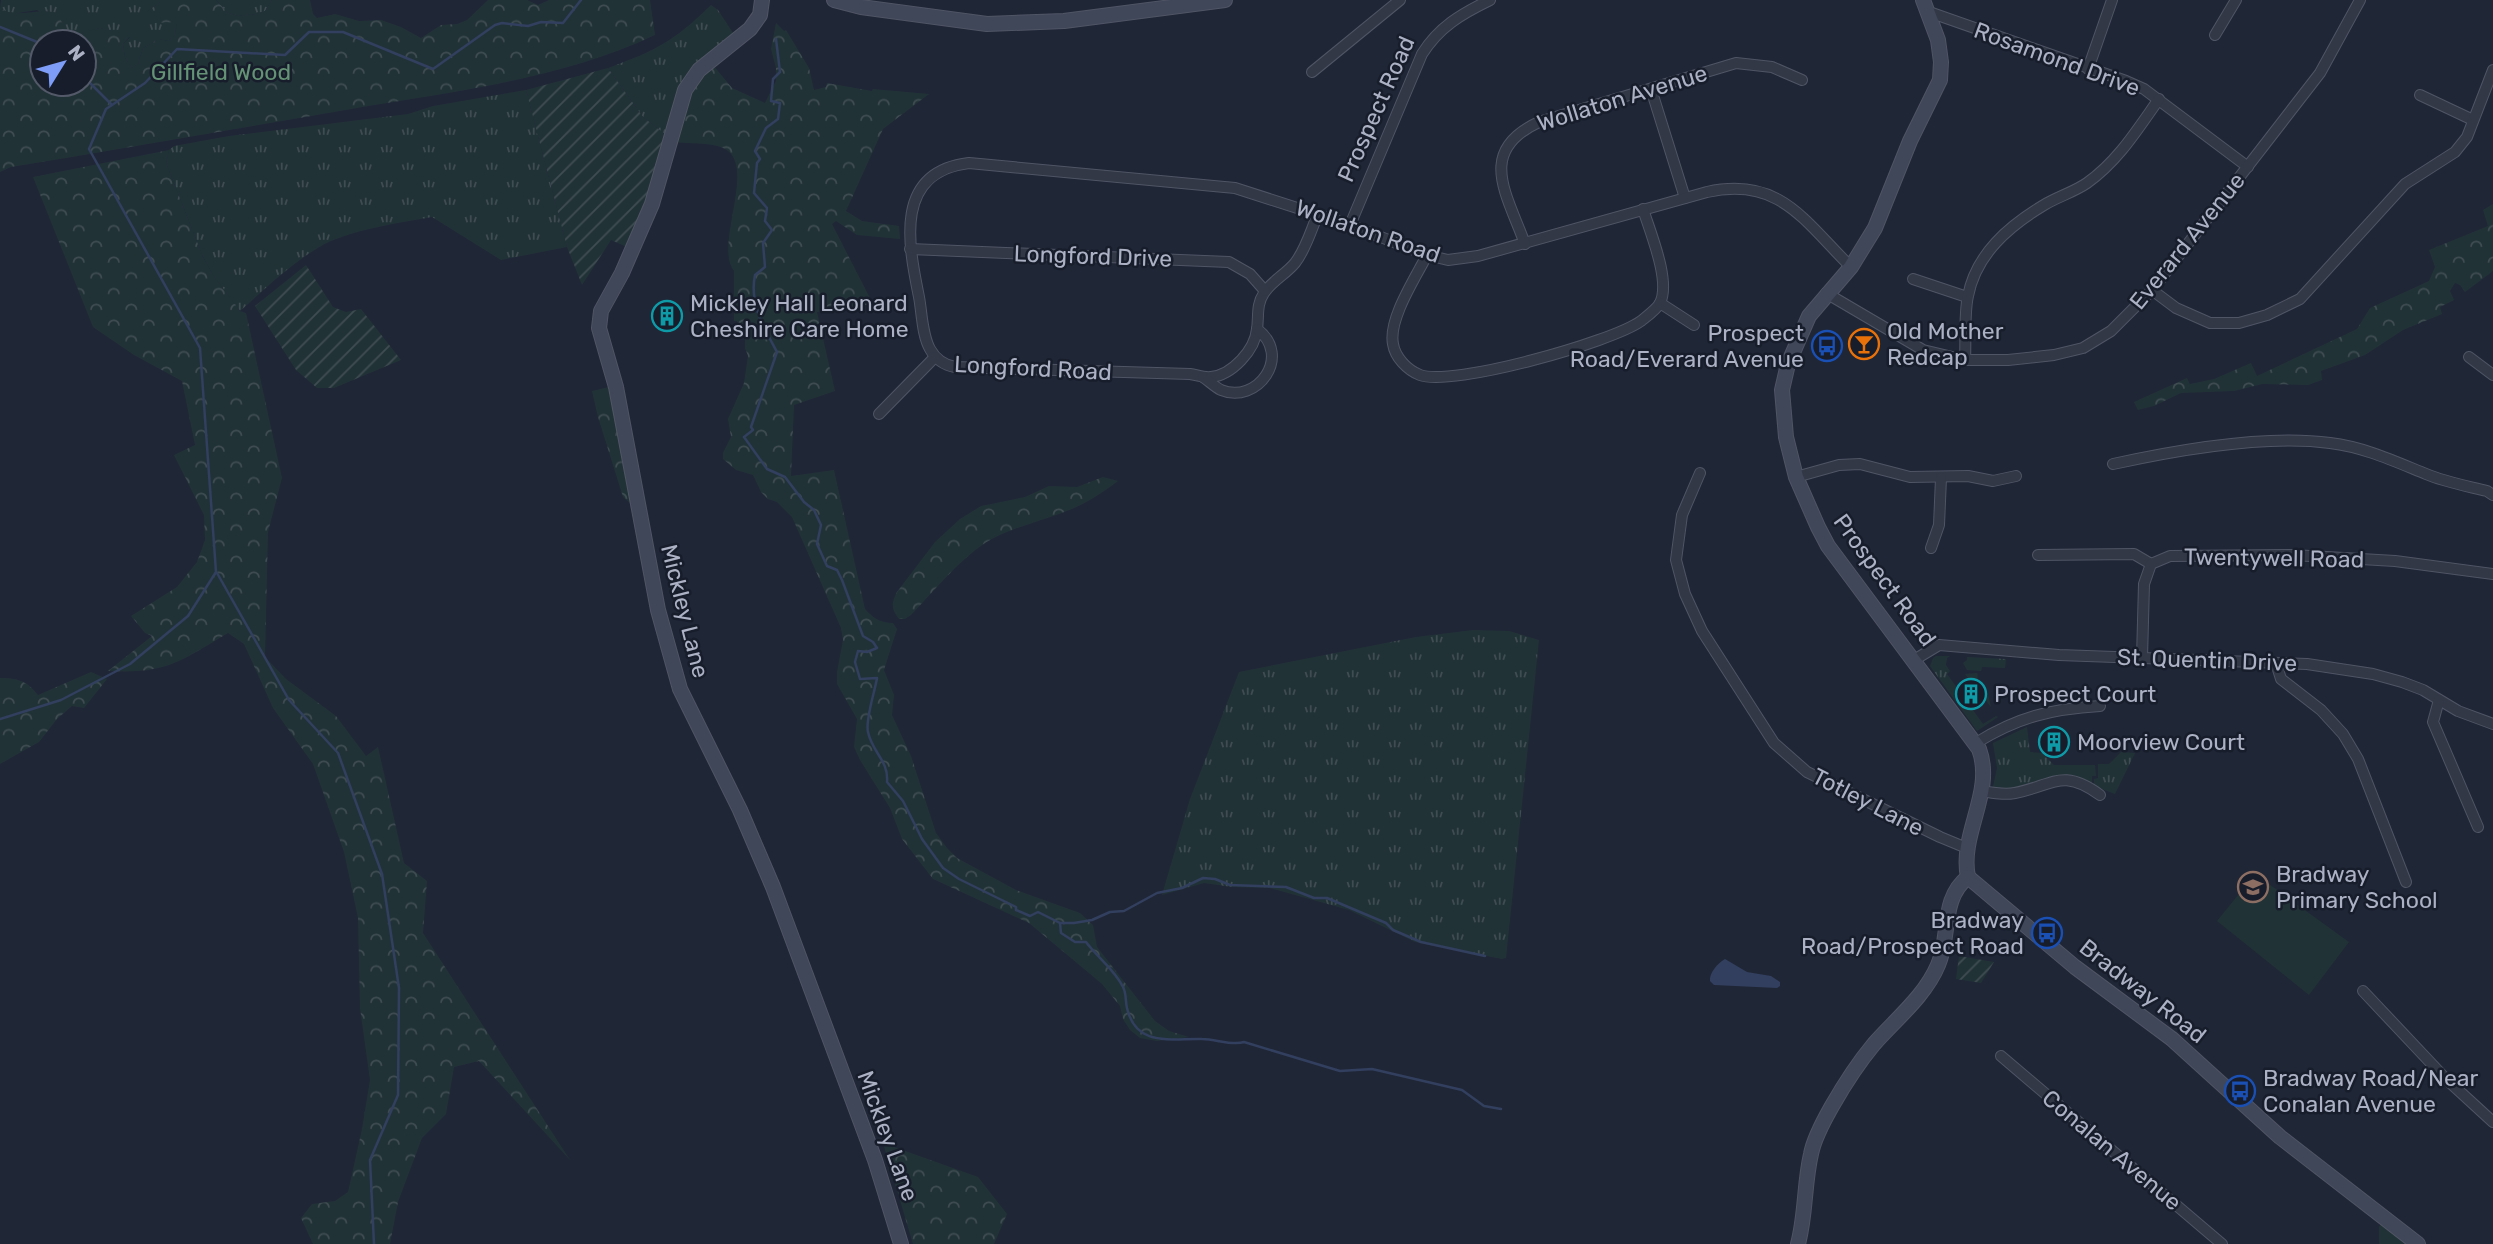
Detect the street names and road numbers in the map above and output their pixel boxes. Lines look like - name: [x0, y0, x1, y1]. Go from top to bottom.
- street label: Rosamond Drive: [1970, 16, 2144, 102]
- street label: Prospect Road: [1331, 32, 1421, 186]
- street label: Wollaton Avenue: [1533, 59, 1711, 137]
- street label: Everard Avenue: [2123, 167, 2251, 315]
- street label: Wollaton Road: [1292, 193, 1444, 269]
- street label: Longford Drive: [1013, 239, 1173, 273]
- street label: Longford Road: [954, 350, 1112, 386]
- street label: Prospect Road: [1828, 508, 1942, 652]
- street label: Mickley Lane: [655, 541, 715, 681]
- street label: Twentywell Road: [2184, 542, 2364, 574]
- street label: St. Quentin Drive: [2116, 643, 2298, 677]
- street label: Totley Lane: [1808, 762, 1928, 842]
- street label: Bradway Road: [2074, 933, 2212, 1049]
- street label: Mickley Lane: [851, 1067, 925, 1205]
- street label: Conalan Avenue: [2037, 1084, 2187, 1216]

